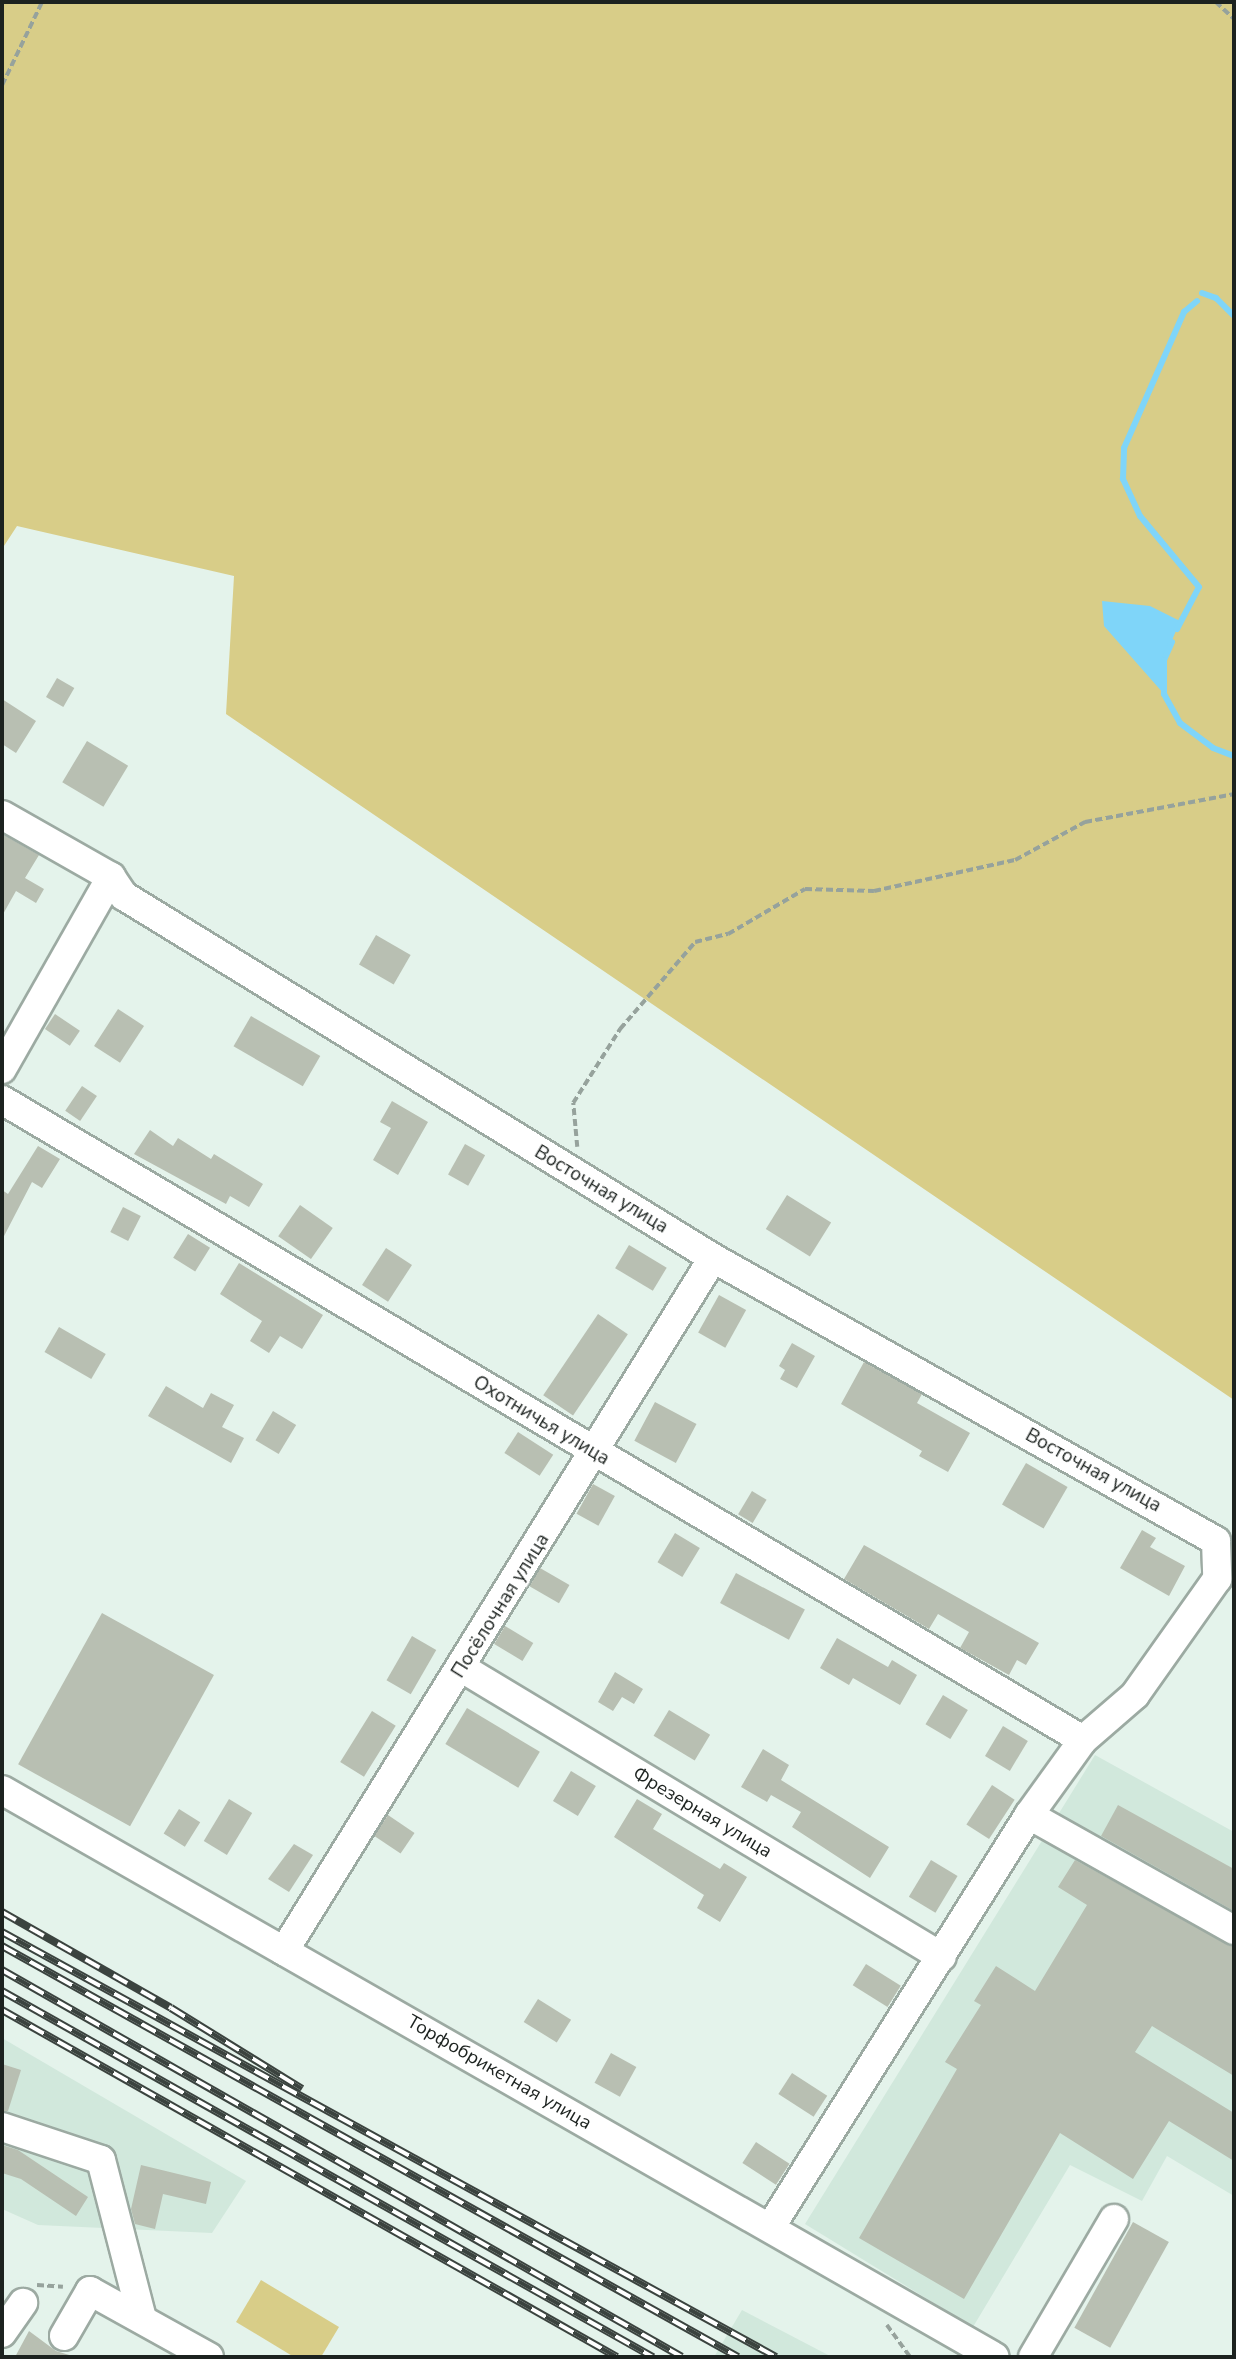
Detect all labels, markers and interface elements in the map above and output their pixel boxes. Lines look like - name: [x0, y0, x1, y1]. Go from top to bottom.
- street label: Восточная улица: [530, 1141, 672, 1239]
- street label: Охотничья улица: [469, 1371, 613, 1471]
- street label: Восточная улица: [1021, 1424, 1165, 1518]
- street label: Посёлочная улица: [447, 1530, 555, 1682]
- street label: Фрезерная улица: [628, 1763, 776, 1863]
- street label: Торфобрикетная улица: [403, 2011, 595, 2135]

